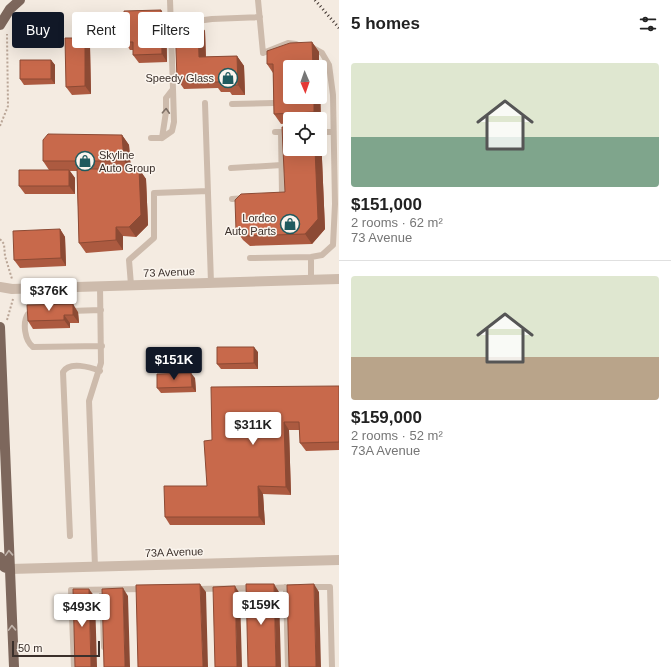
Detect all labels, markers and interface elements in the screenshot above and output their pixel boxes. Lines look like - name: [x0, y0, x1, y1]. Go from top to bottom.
- chip: Buy: [12, 12, 64, 48]
- chip: Rent: [72, 12, 130, 48]
- chip: Filters: [138, 12, 204, 48]
- icon: filters: [637, 13, 659, 35]
- text: 5 homes: [351, 14, 420, 33]
- north arrow: [283, 60, 327, 104]
- map controls: [283, 60, 327, 156]
- shop icon: Speedy Glass: [217, 67, 239, 89]
- place label: Speedy Glass: [146, 72, 214, 84]
- icon: home: [469, 89, 541, 161]
- one-way arrow: [161, 108, 170, 114]
- button: locate: [283, 112, 327, 156]
- place label: Skyline Auto Group: [99, 149, 155, 174]
- shop icon: Skyline Auto Group: [74, 150, 96, 172]
- text: $151,000: [351, 195, 422, 214]
- place label: Lordco Auto Parts: [225, 212, 276, 237]
- shop icon: Lordco Auto Parts: [279, 213, 301, 235]
- text: 2 rooms · 62 m²: [351, 215, 443, 230]
- text: 73 Avenue: [351, 230, 412, 245]
- street label: 73 Avenue: [143, 265, 195, 279]
- pin: $376K: [21, 278, 77, 312]
- text: $376K: [30, 283, 68, 298]
- icon: home: [469, 302, 541, 374]
- pin: $151K: [146, 347, 202, 381]
- text: $151K: [155, 352, 193, 367]
- text: $159,000: [351, 408, 422, 427]
- pin: $311K: [225, 412, 281, 446]
- text: $311K: [234, 417, 272, 432]
- text: 2 rooms · 52 m²: [351, 428, 443, 443]
- text: 73A Avenue: [351, 443, 420, 458]
- street label: 73A Avenue: [145, 545, 203, 559]
- one-way arrow: [5, 550, 13, 556]
- pin: $159K: [233, 592, 289, 626]
- pin: $493K: [54, 594, 110, 628]
- text: $159K: [242, 597, 280, 612]
- text: $493K: [63, 599, 101, 614]
- one-way arrow: [8, 625, 16, 631]
- scale bar: [12, 639, 100, 658]
- text: 50 m: [18, 642, 42, 654]

